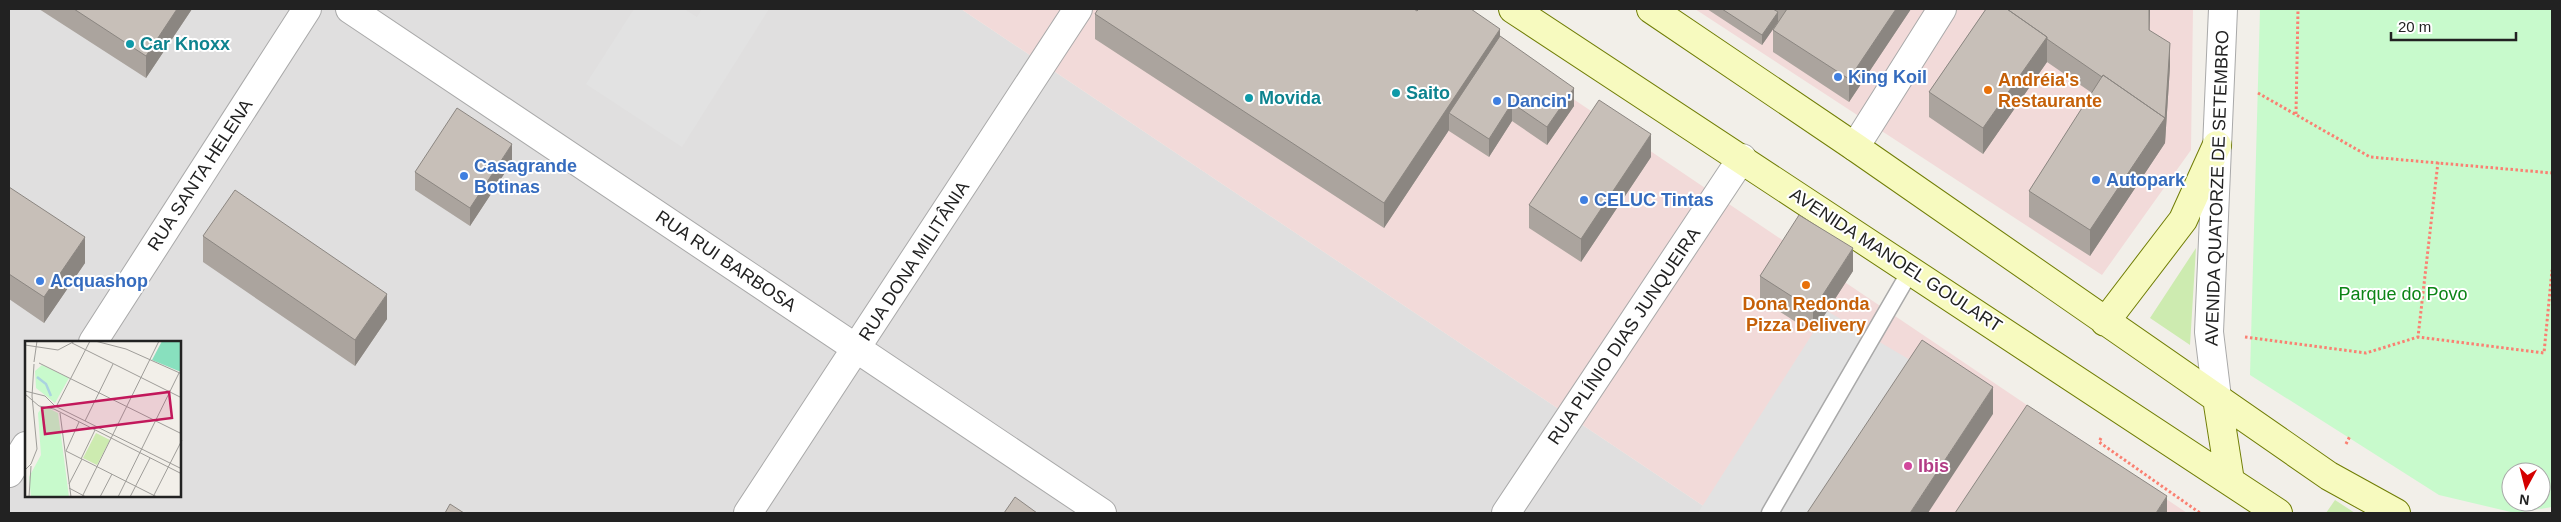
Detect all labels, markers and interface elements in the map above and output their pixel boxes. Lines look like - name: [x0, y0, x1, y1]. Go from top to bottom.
- scale bar: [2391, 10, 2516, 42]
- text: 20 m: [2398, 18, 2431, 35]
- street label: AVENIDA QUATORZE DE SETEMBRO: [2201, 30, 2233, 346]
- place label: Car Knoxx: [140, 34, 230, 54]
- marker: Car Knoxx: [124, 38, 136, 50]
- place label: King Koil: [1848, 67, 1927, 87]
- place label: Andréia's Restaurante: [1998, 70, 2102, 111]
- marker: King Koil: [1832, 71, 1844, 83]
- place label: Saito: [1406, 83, 1450, 103]
- marker: Andréia's Restaurante: [1982, 84, 1994, 96]
- marker: Saito: [1390, 87, 1402, 99]
- place label: Movida: [1259, 88, 1322, 108]
- place label: Dancin': [1507, 91, 1571, 111]
- marker: Movida: [1243, 92, 1255, 104]
- street label: RUA SANTA HELENA: [143, 95, 257, 255]
- marker: Dancin': [1491, 95, 1503, 107]
- place label: Casagrande Botinas: [474, 156, 577, 197]
- marker: Casagrande Botinas: [458, 170, 470, 182]
- place label: Autopark: [2106, 170, 2186, 190]
- marker: Autopark: [2090, 174, 2102, 186]
- street label: RUA DONA MILITÂNIA: [855, 178, 973, 344]
- street label: AVENIDA MANOEL GOULART: [1786, 184, 2006, 336]
- place label: CELUC Tintas: [1594, 190, 1714, 210]
- marker: CELUC Tintas: [1578, 194, 1590, 206]
- street label: RUA RUI BARBOSA: [652, 207, 800, 315]
- street label: RUA PLÍNIO DIAS JUNQUEIRA: [1544, 224, 1704, 448]
- place label: Acquashop: [50, 271, 148, 291]
- marker: Acquashop: [34, 275, 46, 287]
- marker: Dona Redonda Pizza Delivery: [1800, 279, 1812, 291]
- park label: Parque do Povo: [2338, 284, 2468, 304]
- place label: Dona Redonda Pizza Delivery: [1742, 294, 1870, 335]
- inset map: [25, 341, 181, 497]
- place label: Ibis: [1918, 456, 1949, 476]
- marker: Ibis: [1902, 460, 1914, 472]
- north arrow: [2501, 462, 2551, 512]
- text: N: [2518, 491, 2530, 508]

